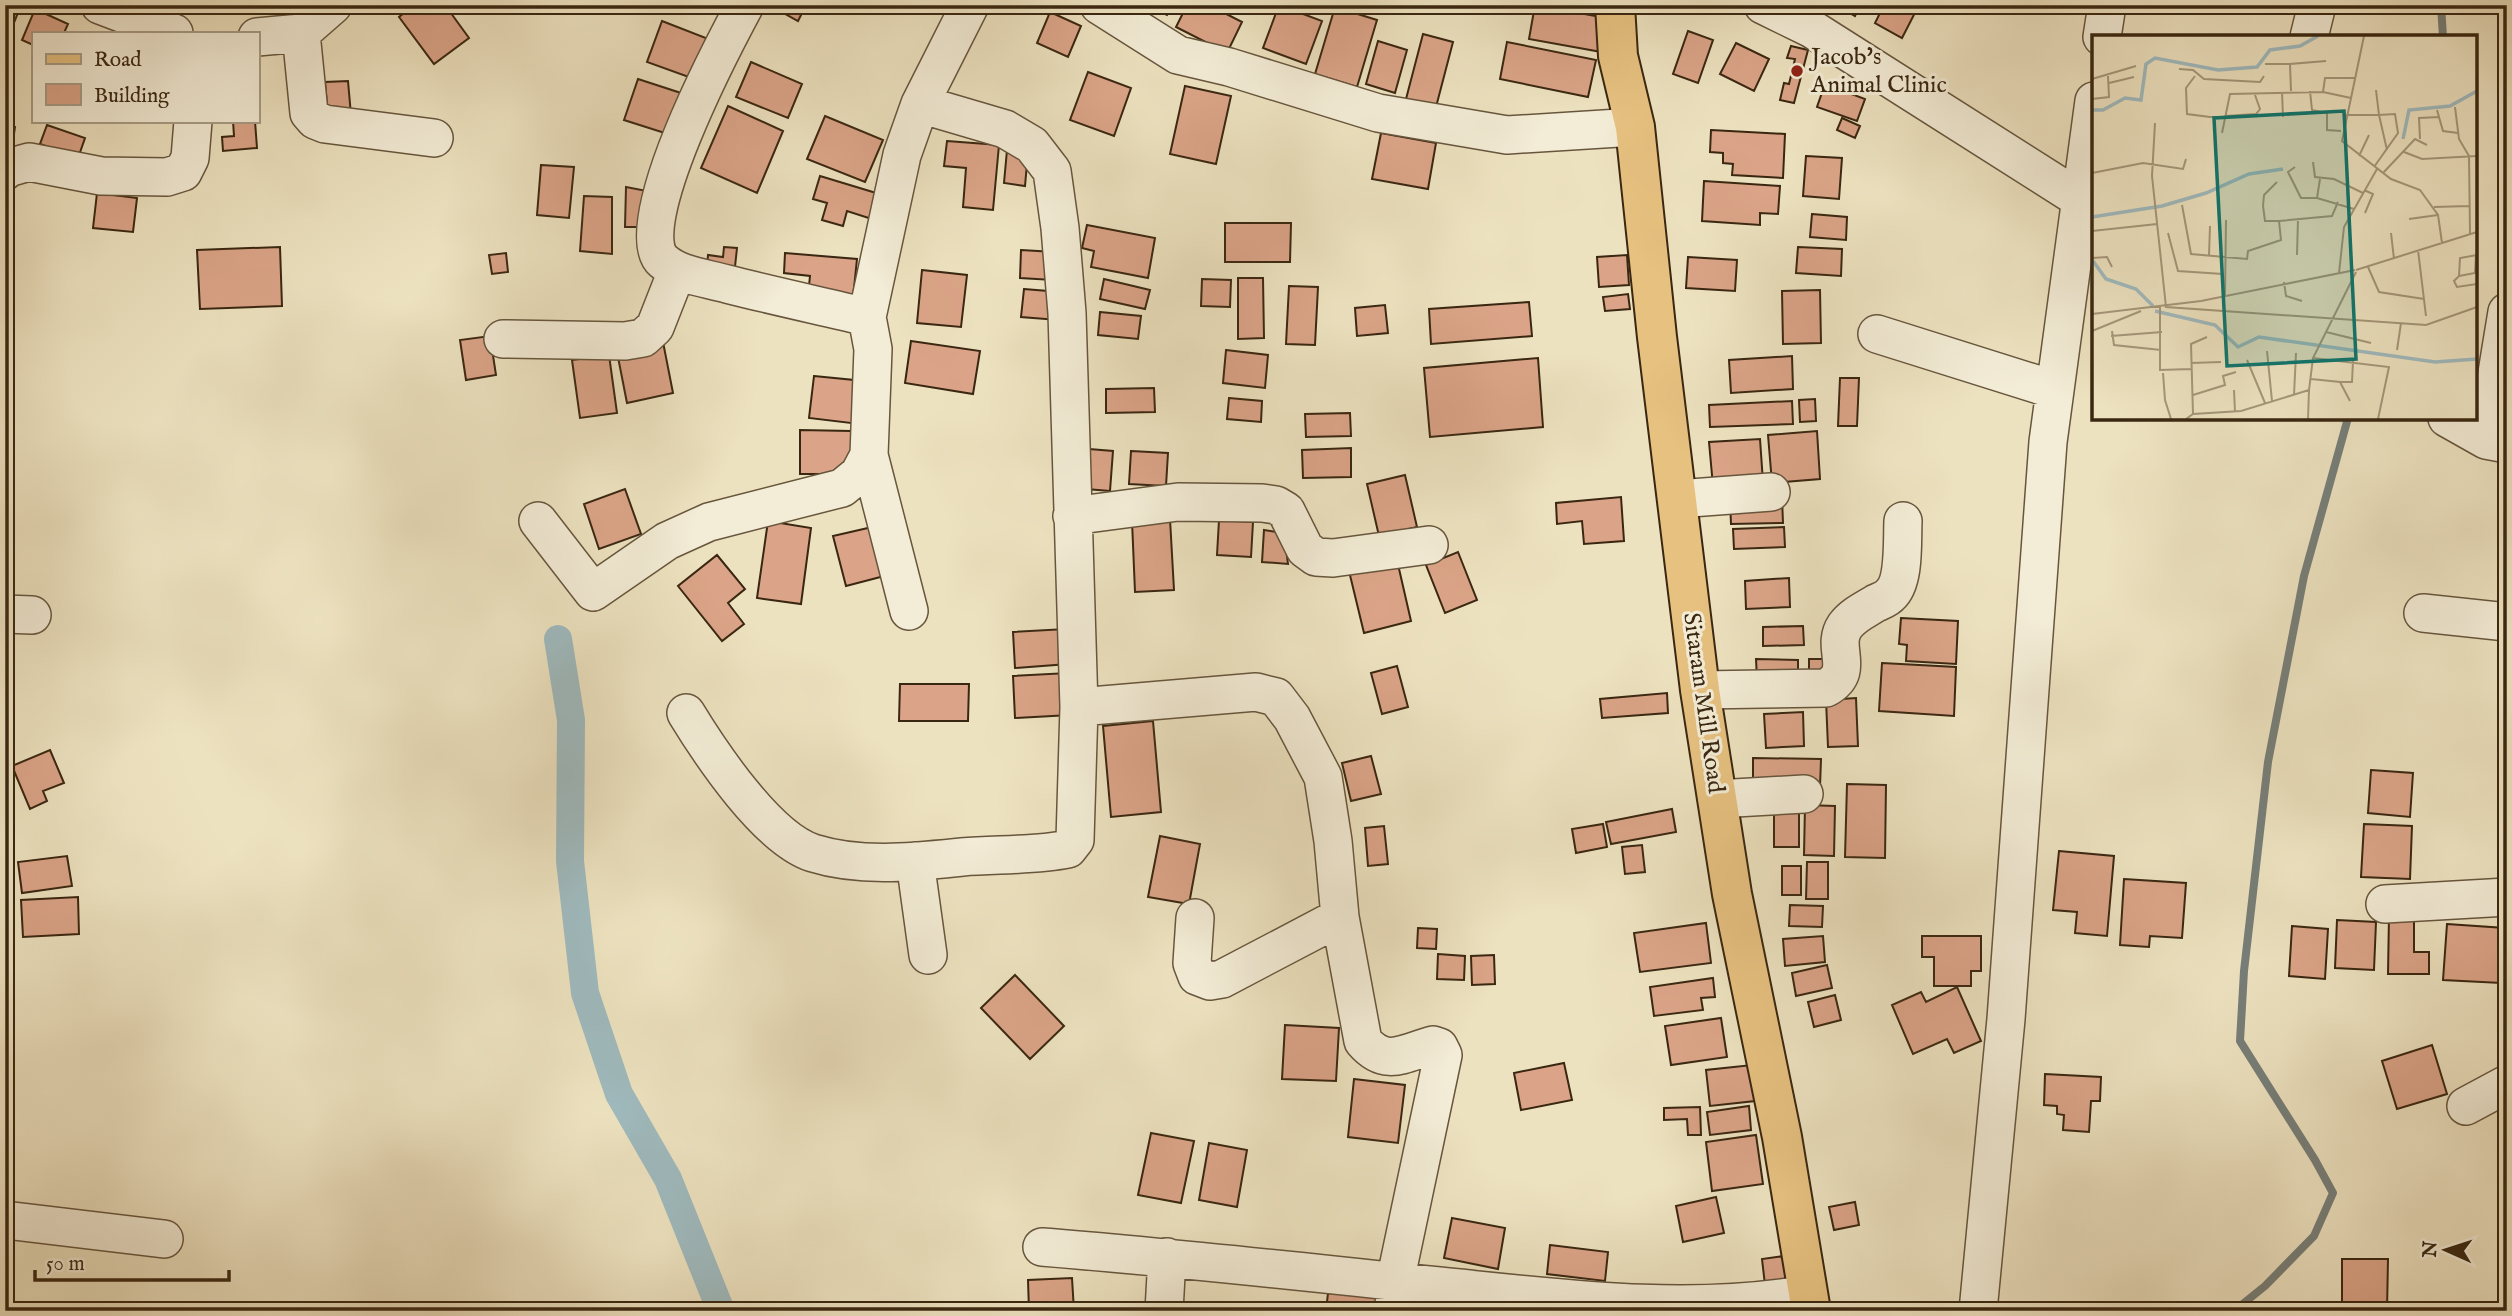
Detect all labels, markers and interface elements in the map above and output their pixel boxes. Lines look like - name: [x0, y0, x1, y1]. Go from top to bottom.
- legend: [32, 32, 259, 122]
- inset map: [2092, 35, 2477, 420]
- place label: Jacob's Animal Clinic: [1808, 42, 1947, 101]
- text: Road: [94, 47, 142, 74]
- marker: Jacob's Animal Clinic: [1789, 63, 1805, 79]
- text: Building: [94, 83, 170, 110]
- street label: Sitaram Mill Road: [1675, 611, 1731, 795]
- north arrow: [2410, 1214, 2480, 1284]
- scale bar: [35, 1239, 229, 1283]
- text: N: [2419, 1240, 2443, 1259]
- text: 50 m: [46, 1251, 85, 1278]

